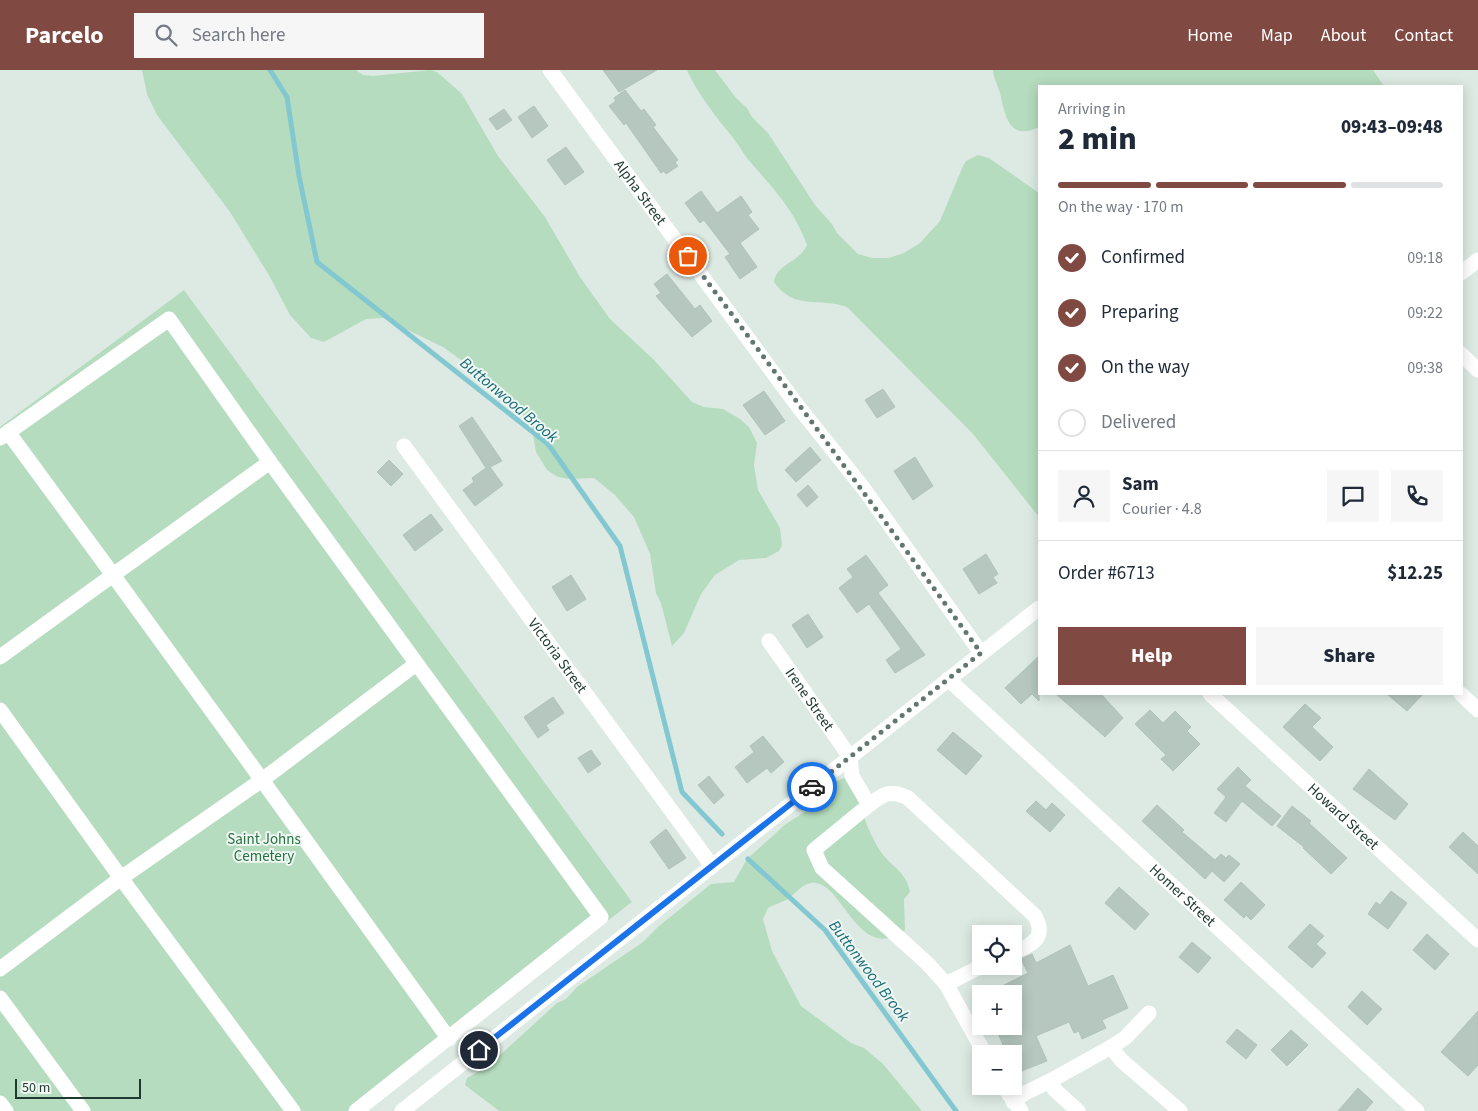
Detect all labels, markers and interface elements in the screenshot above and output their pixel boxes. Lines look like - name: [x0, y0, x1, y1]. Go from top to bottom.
- search box: [134, 13, 484, 58]
- text: Parcelo: [25, 18, 104, 53]
- icon: search: [152, 21, 180, 49]
- text: Search here: [192, 22, 285, 49]
- text: Home: [1187, 23, 1233, 48]
- text: Map: [1261, 23, 1293, 48]
- text: About: [1321, 23, 1366, 48]
- text: Contact: [1394, 23, 1453, 48]
- text: Arriving in: [1058, 98, 1126, 120]
- text: 09:43–09:48: [1341, 114, 1443, 141]
- text: 2 min: [1058, 116, 1137, 162]
- street label: Alpha Street: [609, 155, 671, 229]
- text: On the way · 170 m: [1058, 196, 1183, 218]
- pin: [667, 235, 709, 277]
- icon: bag: [674, 242, 702, 270]
- icon: check: [1058, 244, 1086, 272]
- text: Confirmed: [1101, 244, 1185, 271]
- text: 09:18: [1407, 247, 1443, 269]
- icon: check: [1058, 299, 1086, 327]
- text: Preparing: [1101, 299, 1179, 326]
- text: 09:22: [1407, 302, 1443, 324]
- water label: Buttonwood Brook: [455, 352, 563, 448]
- icon: check: [1058, 354, 1086, 382]
- text: On the way: [1101, 354, 1190, 381]
- text: 09:38: [1407, 357, 1443, 379]
- text: Delivered: [1101, 409, 1176, 436]
- button: person: [1058, 470, 1110, 522]
- button: chat: [1327, 470, 1379, 522]
- button: phone: [1391, 470, 1443, 522]
- text: Sam: [1122, 471, 1159, 498]
- text: Courier · 4.8: [1122, 498, 1202, 520]
- text: Order #6713: [1058, 560, 1155, 587]
- text: $12.25: [1387, 560, 1443, 587]
- street label: Victoria Street: [523, 614, 592, 697]
- button: Help: [1058, 627, 1246, 685]
- button: Share: [1256, 627, 1443, 685]
- street label: Irene Street: [780, 663, 839, 735]
- courier: [787, 762, 837, 812]
- icon: car: [798, 773, 826, 801]
- street label: Howard Street: [1303, 778, 1384, 855]
- park label: Saint Johns Cemetery: [227, 829, 301, 867]
- street label: Homer Street: [1145, 859, 1221, 931]
- water label: Buttonwood Brook: [823, 916, 915, 1027]
- map controls: [972, 925, 1022, 1095]
- button: locate: [972, 925, 1022, 975]
- button: +: [972, 985, 1022, 1035]
- pin: [458, 1029, 500, 1071]
- icon: home: [465, 1036, 493, 1064]
- button: −: [972, 1045, 1022, 1095]
- scale bar: [15, 1076, 141, 1099]
- text: 50 m: [22, 1078, 50, 1098]

